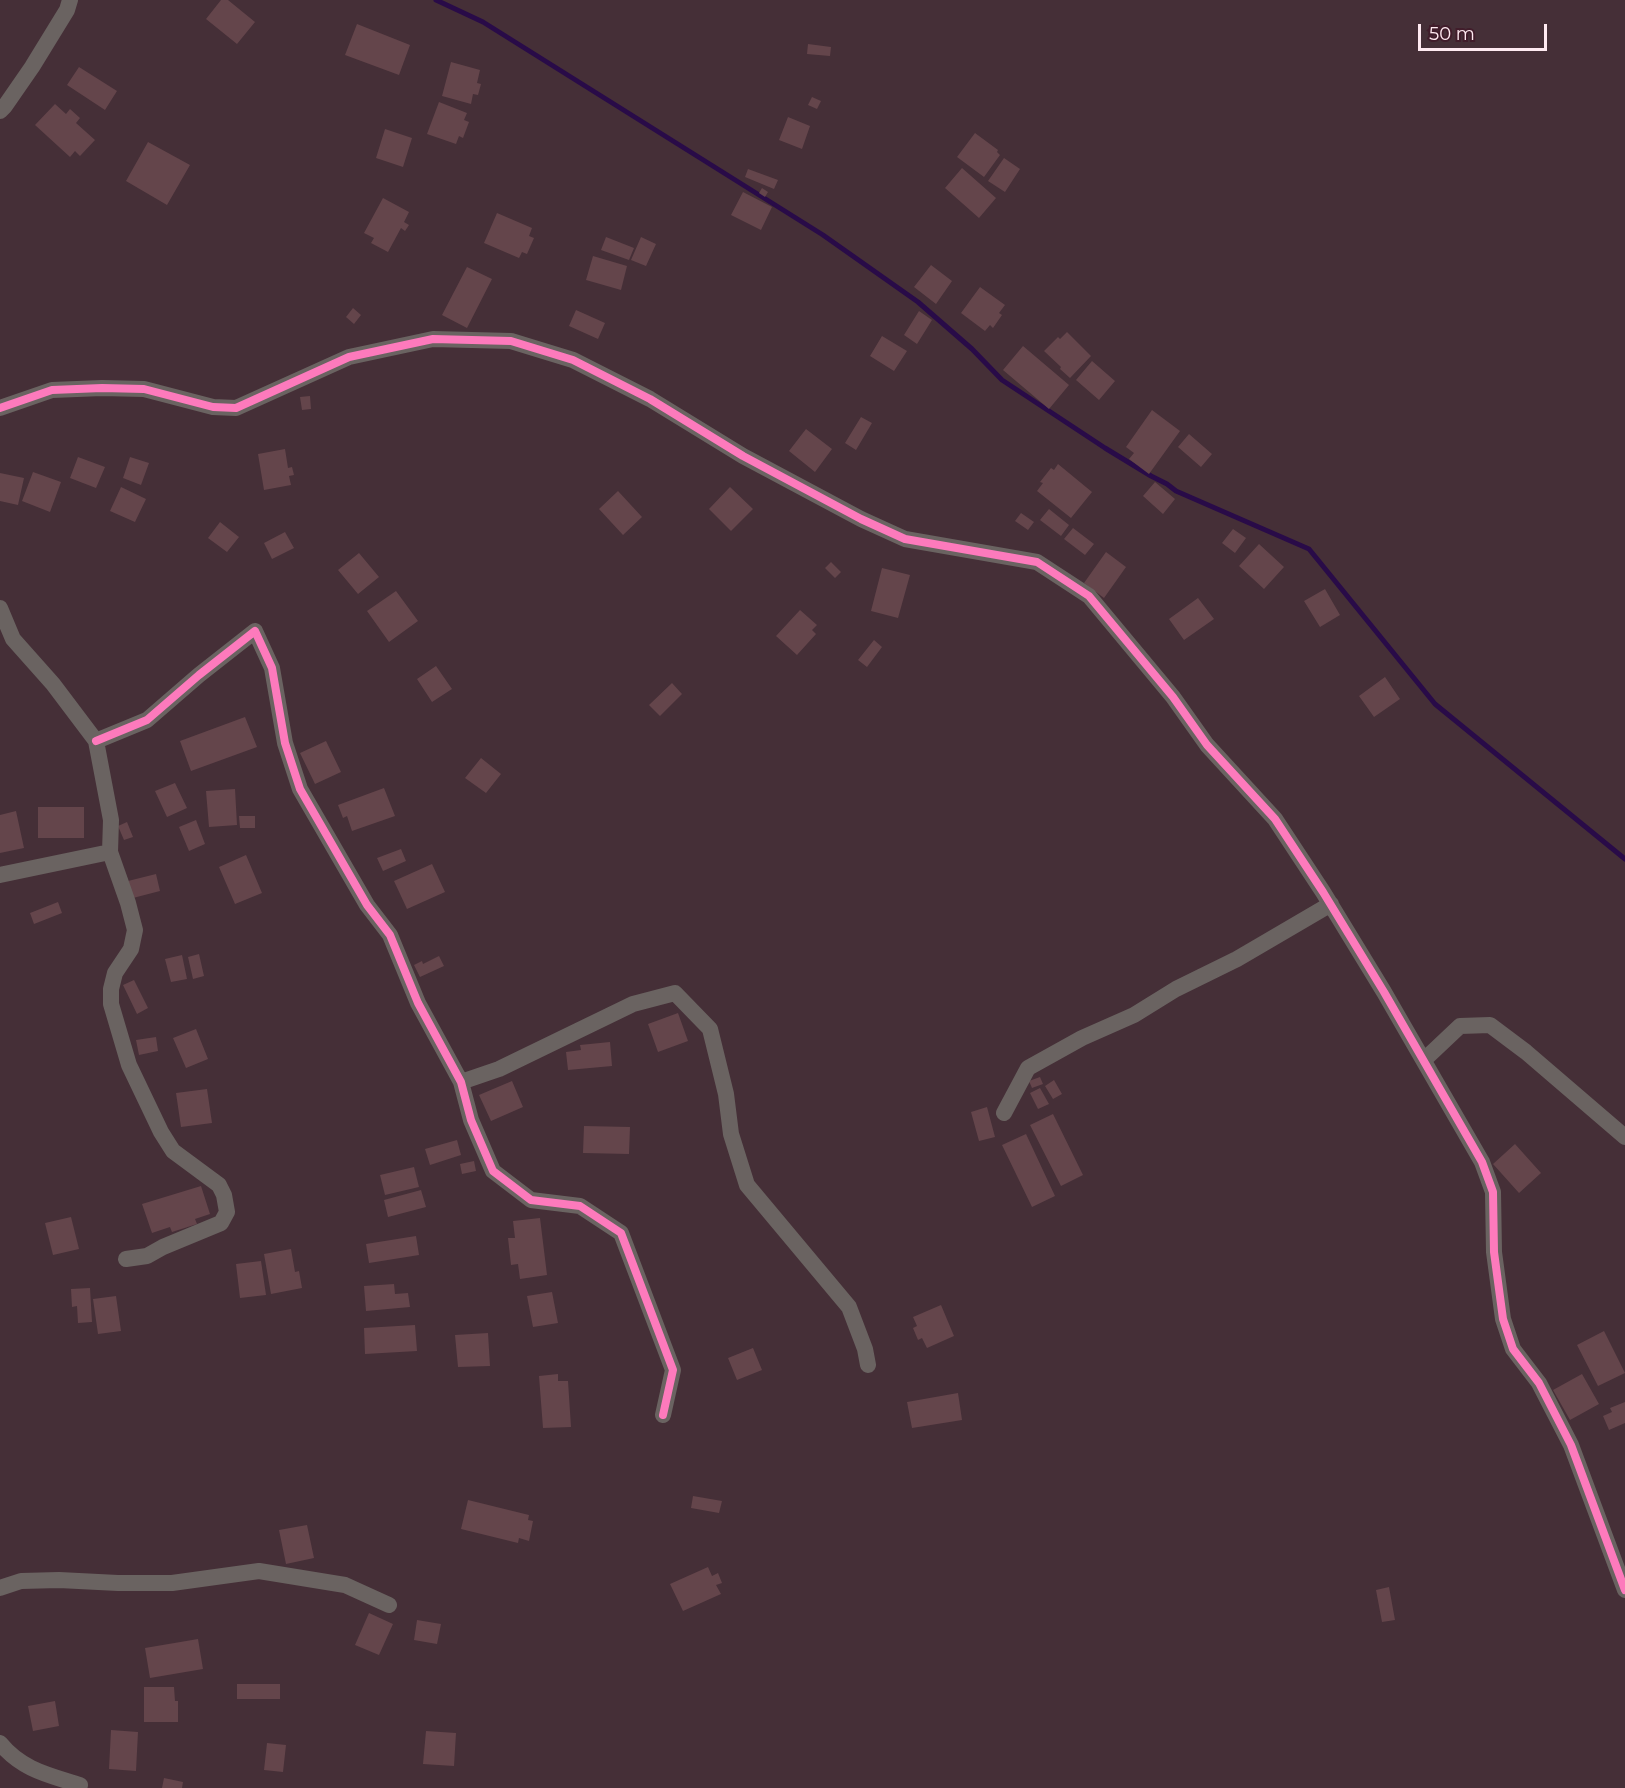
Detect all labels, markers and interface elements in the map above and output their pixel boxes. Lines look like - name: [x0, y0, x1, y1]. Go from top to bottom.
- scale bar: [1421, 12, 1550, 50]
- text: 50 m: [1429, 23, 1475, 45]

